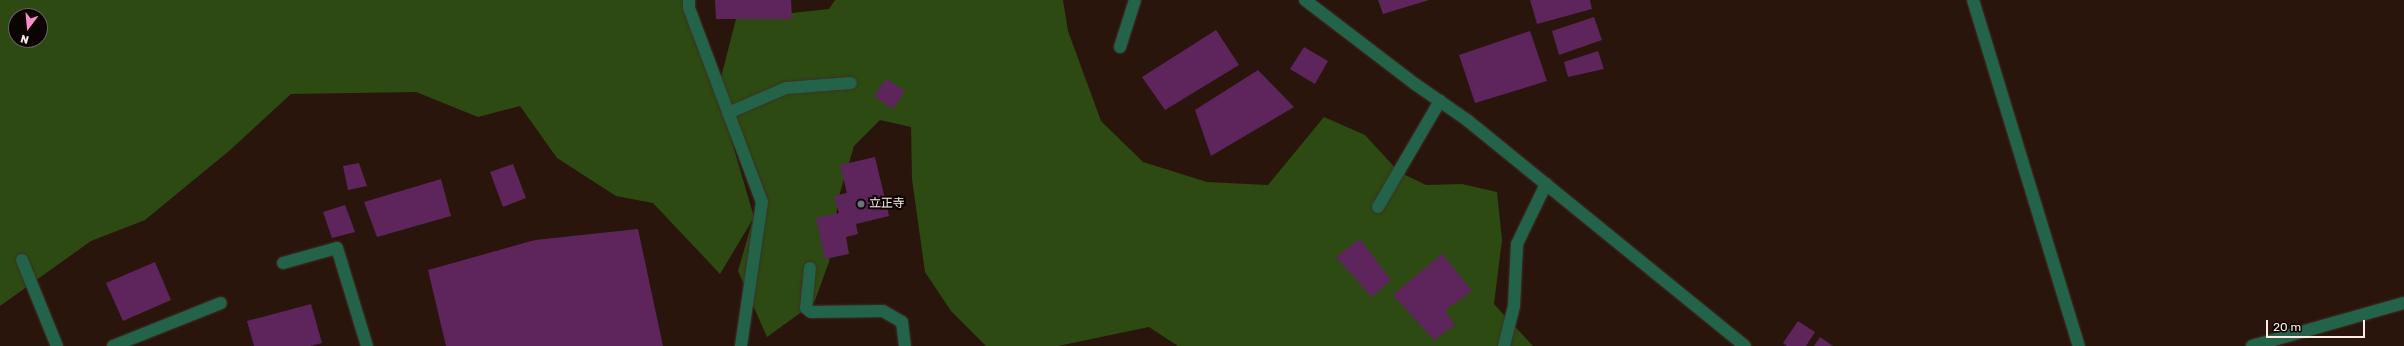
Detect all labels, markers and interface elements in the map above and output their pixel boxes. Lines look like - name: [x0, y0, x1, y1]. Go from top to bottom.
- north arrow: [8, 8, 48, 48]
- text: N: [19, 32, 30, 46]
- place label: 立正寺: [869, 197, 905, 211]
- marker: 立正寺: [856, 199, 866, 209]
- scale bar: [2268, 312, 2367, 338]
- text: 20 m: [2273, 320, 2301, 334]

